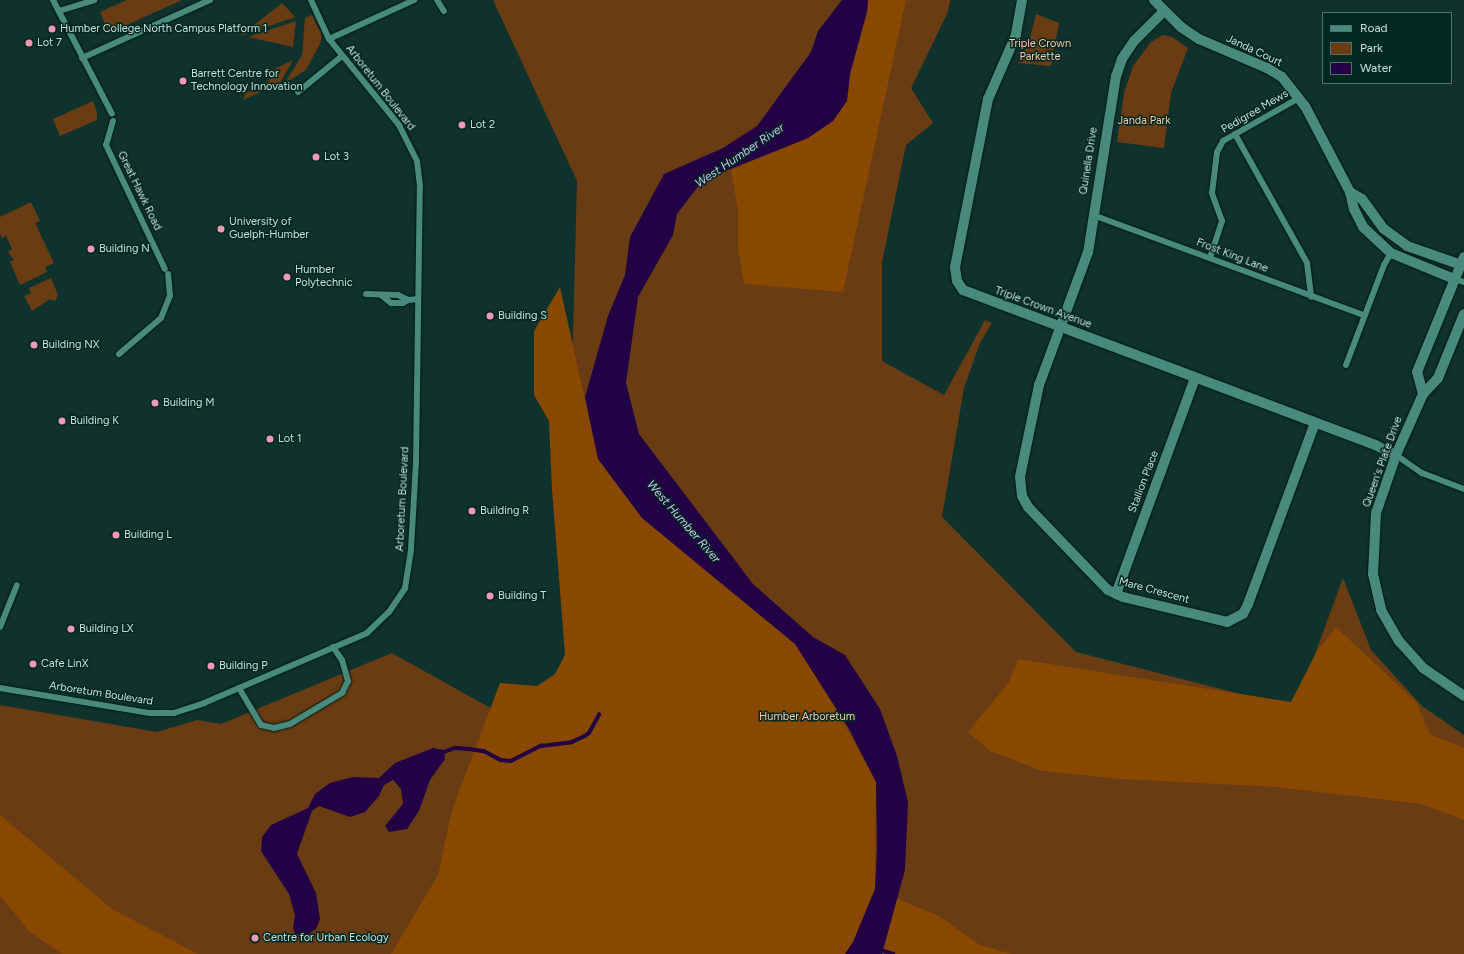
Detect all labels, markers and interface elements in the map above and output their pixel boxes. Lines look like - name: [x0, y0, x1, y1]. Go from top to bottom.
- legend: [1322, 12, 1452, 84]
- text: Road: [1360, 21, 1388, 35]
- place label: Humber College North Campus Platform 1: [60, 22, 267, 36]
- marker: Humber College North Campus Platform 1: [47, 24, 57, 34]
- street label: Janda Court: [1224, 32, 1284, 70]
- place label: Lot 7: [37, 36, 62, 50]
- marker: Lot 7: [24, 38, 34, 48]
- park label: Triple Crown Parkette: [1009, 38, 1071, 64]
- text: Park: [1360, 41, 1383, 55]
- street label: Arboretum Boulevard: [342, 43, 418, 133]
- text: Water: [1360, 61, 1392, 75]
- place label: Barrett Centre for Technology Innovation: [191, 68, 303, 94]
- marker: Barrett Centre for Technology Innovation: [178, 76, 188, 86]
- street label: Pedigree Mews: [1219, 88, 1291, 136]
- park label: Janda Park: [1117, 114, 1171, 128]
- place label: Lot 2: [470, 118, 495, 132]
- marker: Lot 2: [457, 120, 467, 130]
- water label: West Humber River: [693, 121, 787, 191]
- street label: Quinella Drive: [1077, 126, 1101, 196]
- street label: Great Hawk Road: [114, 149, 164, 233]
- place label: Lot 3: [324, 150, 349, 164]
- marker: Lot 3: [311, 152, 321, 162]
- place label: University of Guelph-Humber: [229, 216, 309, 242]
- marker: University of Guelph-Humber: [216, 224, 226, 234]
- street label: Frost King Lane: [1194, 236, 1270, 276]
- place label: Building N: [99, 242, 150, 256]
- marker: Building N: [86, 244, 96, 254]
- place label: Humber Polytechnic: [295, 264, 353, 290]
- marker: Humber Polytechnic: [282, 272, 292, 282]
- street label: Triple Crown Avenue: [993, 284, 1093, 332]
- place label: Building S: [498, 309, 547, 323]
- marker: Building S: [485, 311, 495, 321]
- place label: Building NX: [42, 338, 99, 352]
- marker: Building NX: [29, 340, 39, 350]
- place label: Building M: [163, 396, 214, 410]
- marker: Building M: [150, 398, 160, 408]
- place label: Building K: [70, 414, 119, 428]
- street label: Queen's Plate Drive: [1360, 415, 1406, 509]
- marker: Building K: [57, 416, 67, 426]
- place label: Lot 1: [278, 432, 302, 446]
- marker: Lot 1: [265, 434, 275, 444]
- street label: Arboretum Boulevard: [394, 446, 412, 552]
- street label: Stallion Place: [1126, 449, 1162, 515]
- water label: West Humber River: [643, 478, 723, 566]
- place label: Building R: [480, 504, 529, 518]
- marker: Building R: [467, 506, 477, 516]
- place label: Building L: [124, 528, 172, 542]
- marker: Building L: [111, 530, 121, 540]
- street label: Mare Crescent: [1117, 575, 1191, 607]
- place label: Building T: [498, 589, 546, 603]
- marker: Building T: [485, 591, 495, 601]
- place label: Building LX: [79, 622, 134, 636]
- marker: Building LX: [66, 624, 76, 634]
- place label: Cafe LinX: [41, 657, 88, 671]
- marker: Cafe LinX: [28, 659, 38, 669]
- place label: Building P: [219, 659, 268, 673]
- marker: Building P: [206, 661, 216, 671]
- street label: Arboretum Boulevard: [48, 679, 154, 709]
- park label: Humber Arboretum: [759, 710, 855, 724]
- place label: Centre for Urban Ecology: [263, 931, 389, 945]
- marker: Centre for Urban Ecology: [250, 933, 260, 943]

